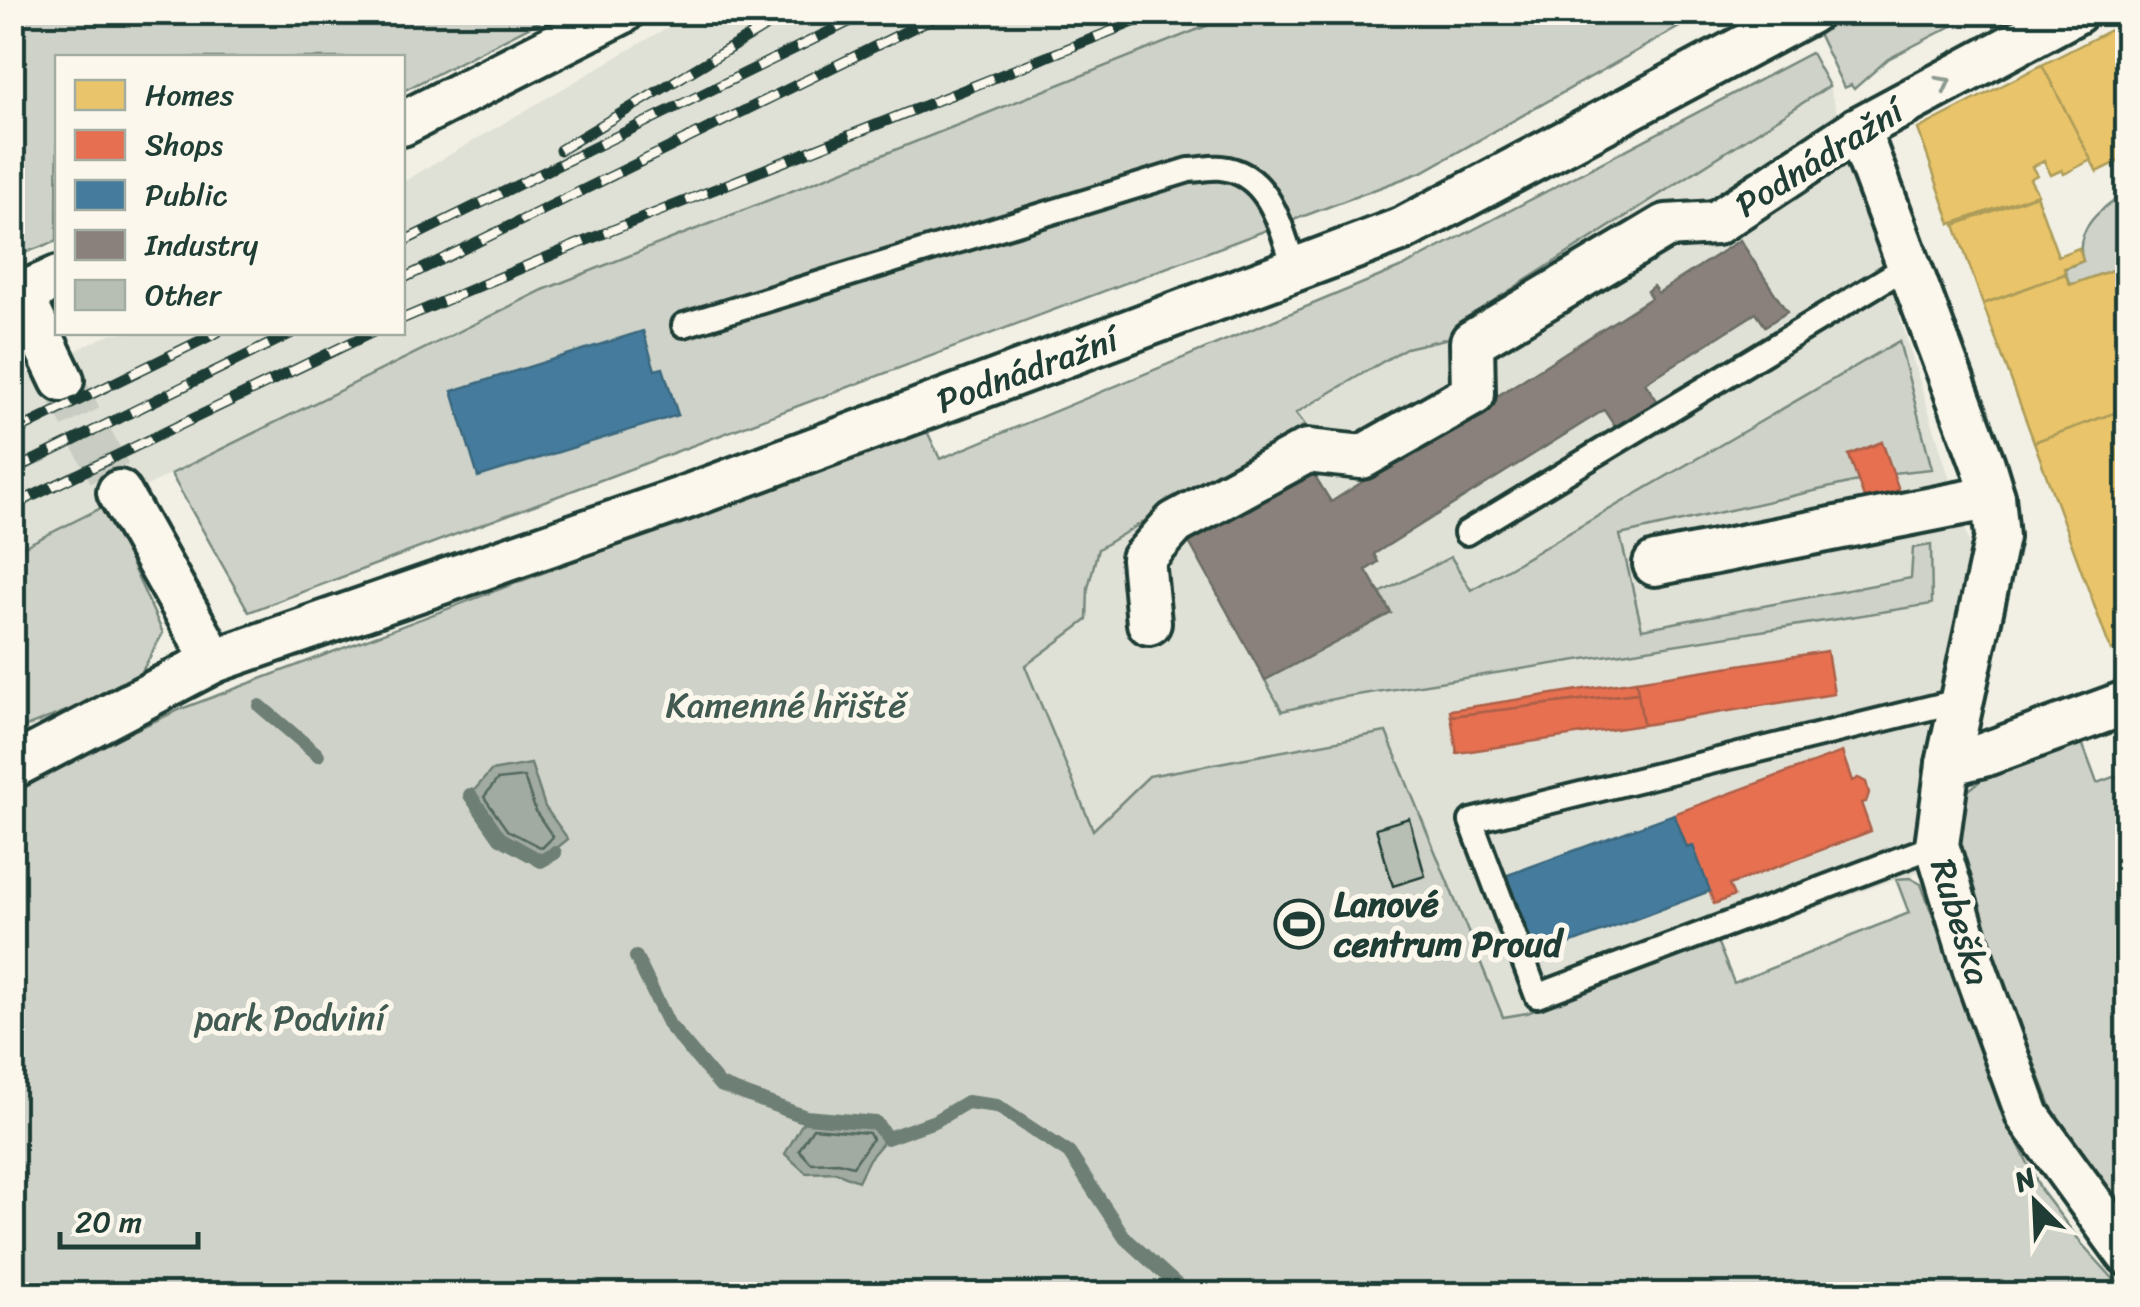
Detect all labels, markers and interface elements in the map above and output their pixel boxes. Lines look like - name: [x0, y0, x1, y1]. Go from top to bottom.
- legend: [55, 55, 405, 335]
- text: Homes: [145, 68, 234, 122]
- one-way arrow: [1934, 76, 1952, 95]
- street label: Podnádražní: [1722, 79, 1919, 234]
- text: Shops: [145, 118, 224, 172]
- text: Public: [145, 168, 228, 222]
- text: Industry: [144, 218, 259, 272]
- text: Other: [145, 268, 223, 322]
- street label: Podnádražní: [927, 307, 1131, 432]
- park label: Kamenné hřiště: [666, 674, 908, 736]
- street label: Rubeška: [1912, 851, 2010, 993]
- place label: Lanové centrum Proud: [1333, 873, 1565, 975]
- sports icon: Lanové centrum Proud: [1273, 898, 1325, 950]
- park label: park Podviní: [193, 987, 389, 1049]
- north arrow: [1985, 1152, 2085, 1252]
- text: N: [2005, 1153, 2044, 1206]
- scale bar: [60, 1187, 198, 1249]
- text: 20 m: [75, 1195, 142, 1249]

